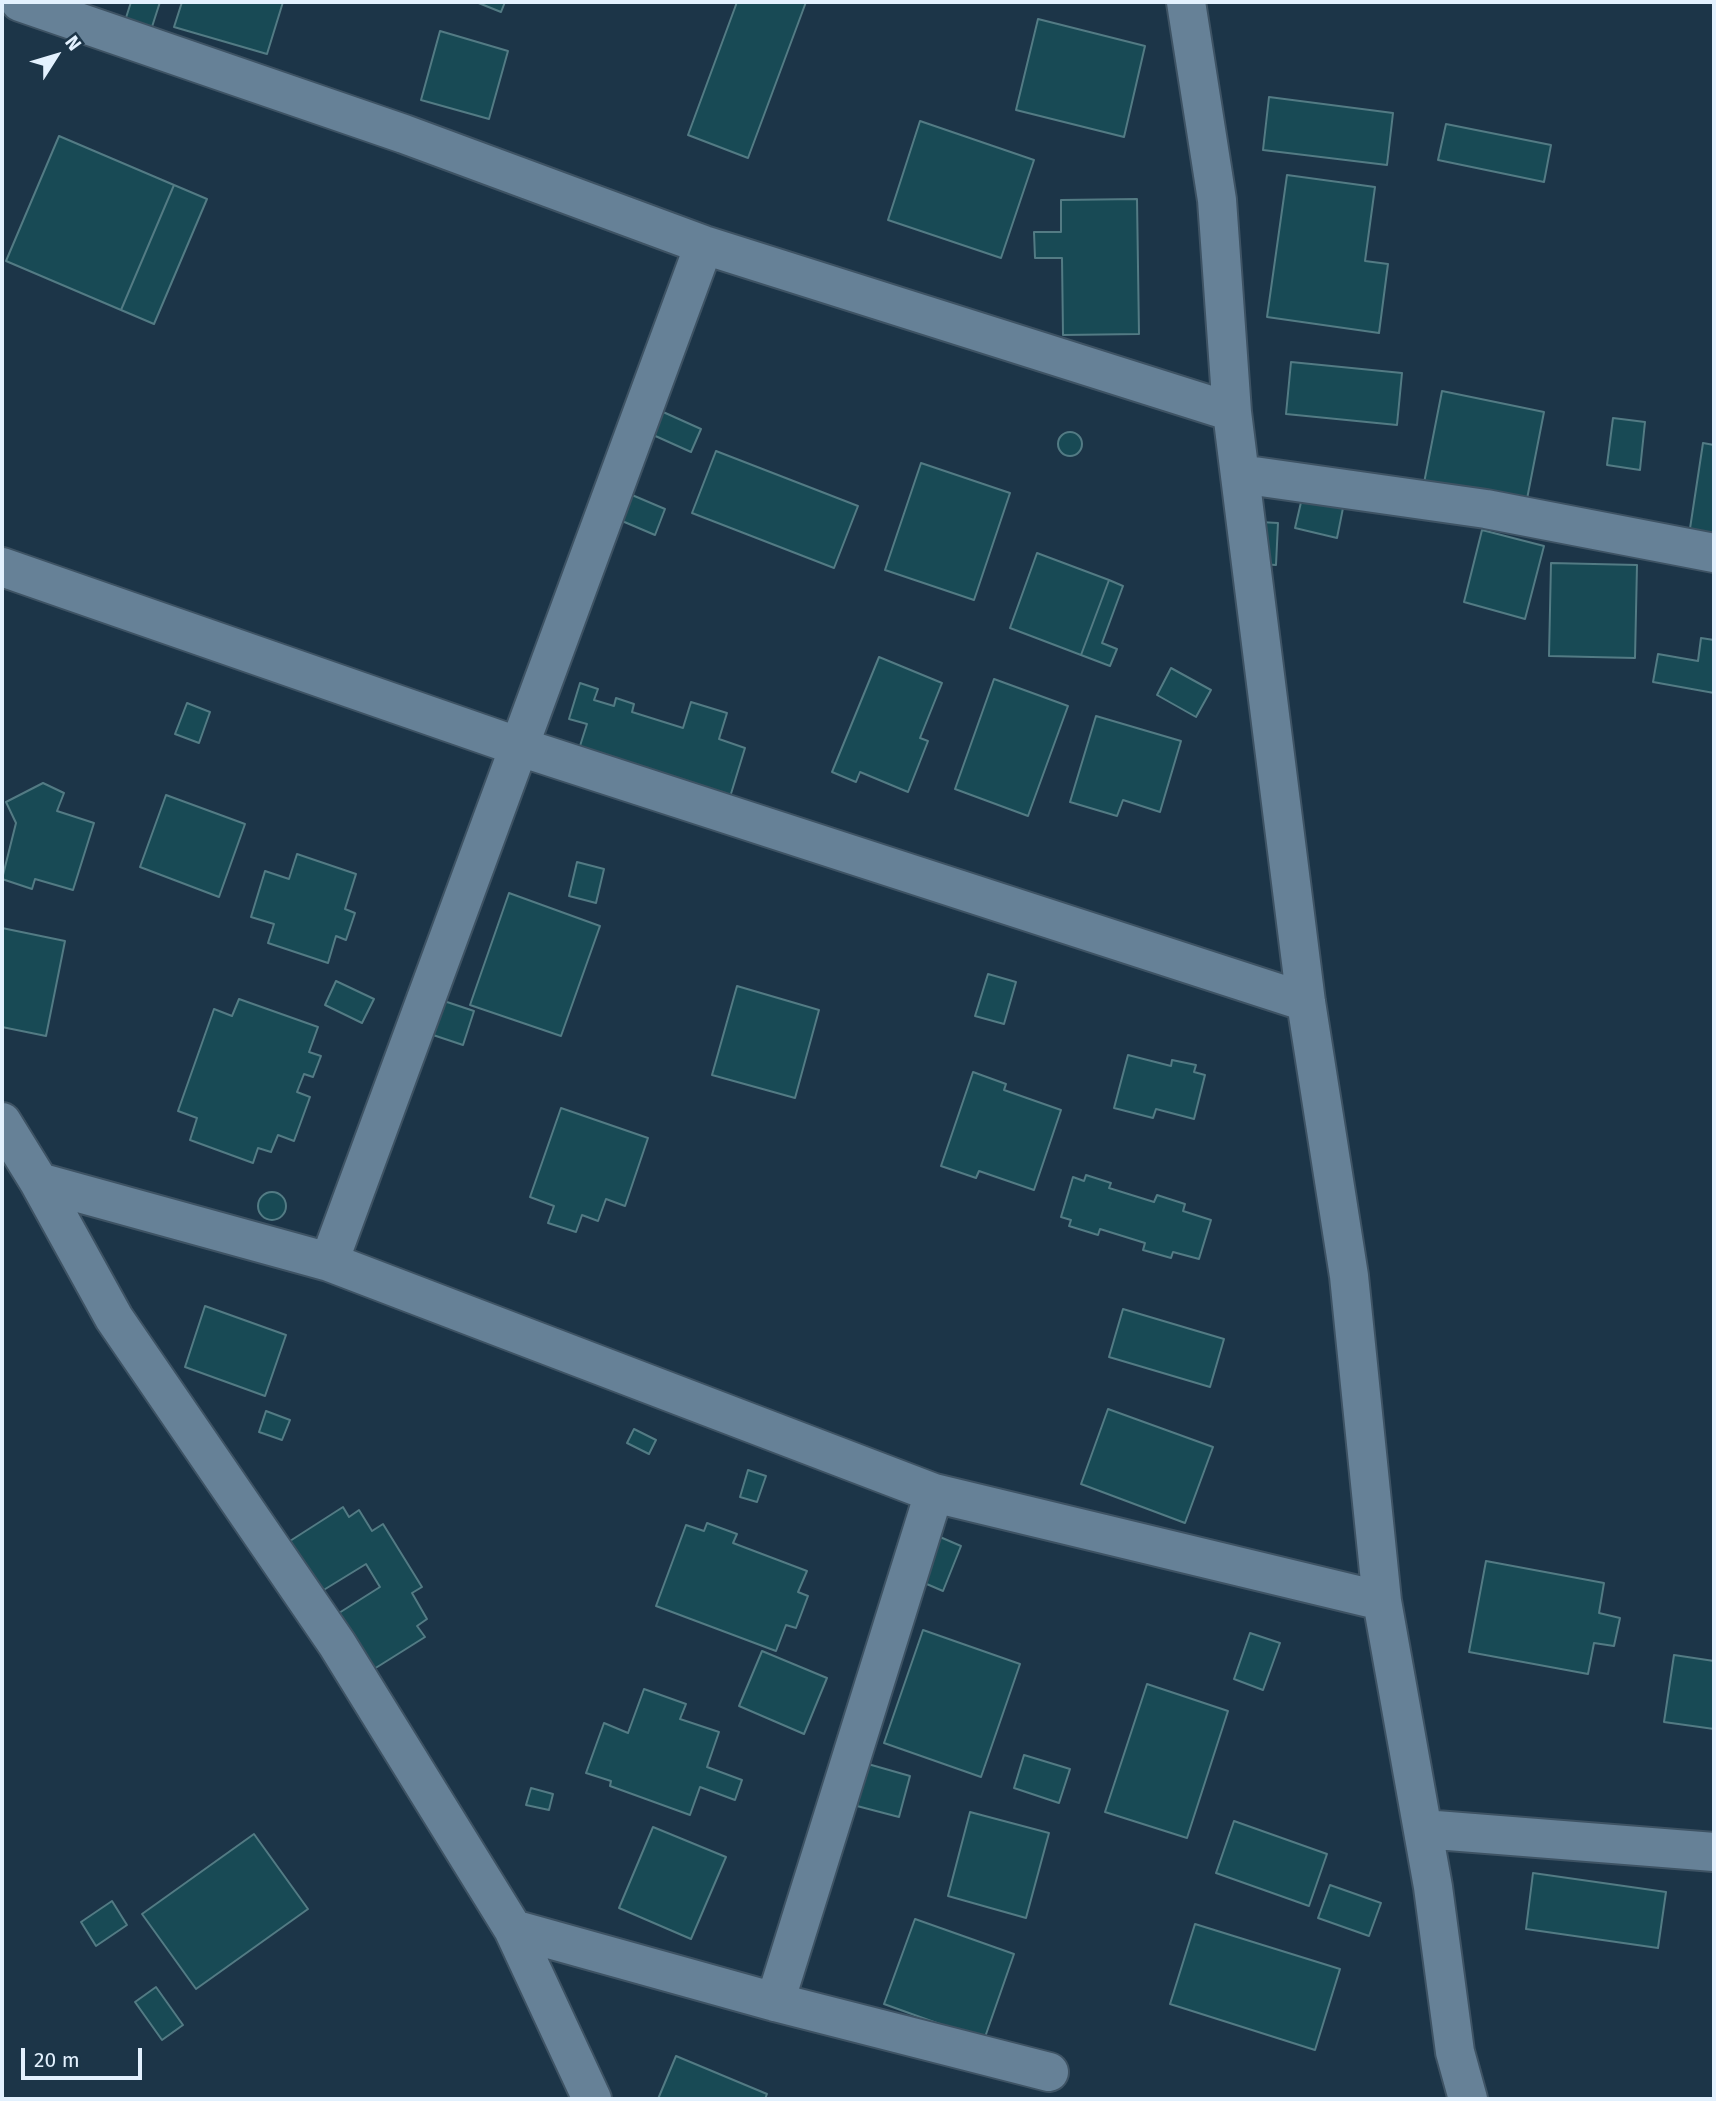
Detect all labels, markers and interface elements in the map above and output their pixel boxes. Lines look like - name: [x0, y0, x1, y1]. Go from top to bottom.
- north arrow: [21, 21, 91, 91]
- text: N: [60, 31, 86, 55]
- scale bar: [24, 2035, 145, 2078]
- text: 20 m: [34, 2047, 80, 2073]

